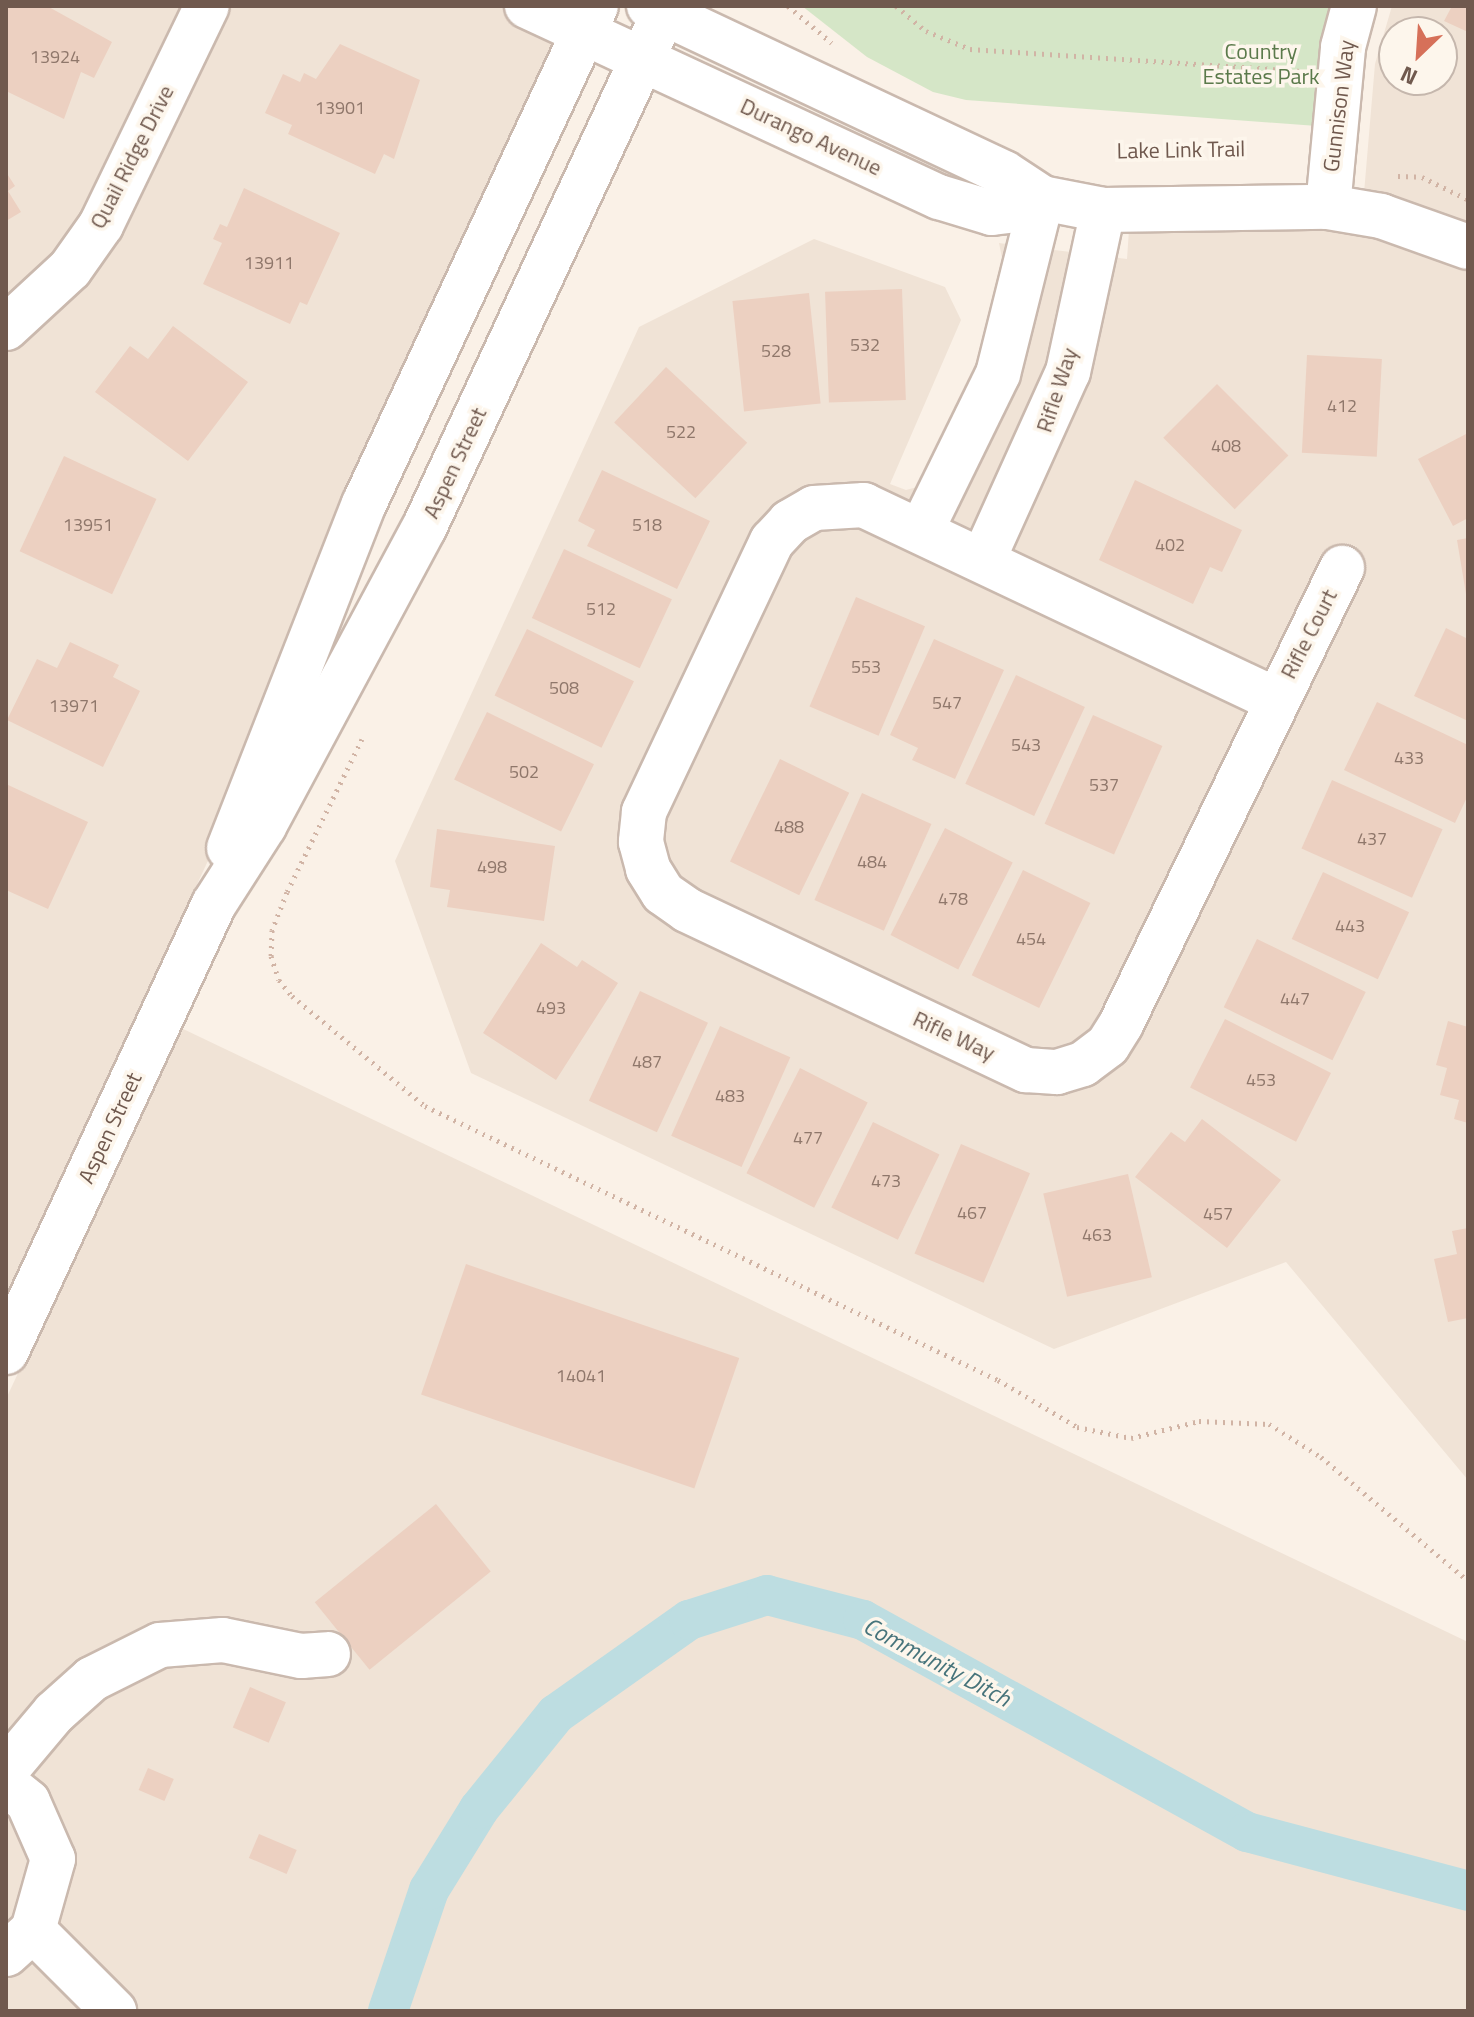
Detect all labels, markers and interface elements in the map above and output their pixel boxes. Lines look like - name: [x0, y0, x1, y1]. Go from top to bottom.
- north arrow: [1378, 16, 1458, 96]
- park label: Country Estates Park: [1202, 38, 1320, 90]
- street label: Gunnison Way: [1318, 38, 1360, 174]
- house number: 13924: [30, 46, 80, 68]
- text: N: [1395, 57, 1423, 95]
- street label: Quail Ridge Drive: [85, 81, 179, 233]
- street label: Durango Avenue: [736, 93, 886, 181]
- house number: 13901: [315, 97, 365, 119]
- street label: Lake Link Trail: [1117, 136, 1245, 164]
- house number: 13911: [244, 252, 294, 274]
- house number: 532: [850, 334, 880, 356]
- house number: 528: [761, 340, 791, 362]
- street label: Rifle Way: [1031, 344, 1083, 436]
- house number: 412: [1327, 395, 1357, 417]
- street label: Aspen Street: [418, 403, 492, 523]
- house number: 522: [666, 421, 696, 443]
- house number: 408: [1211, 435, 1241, 457]
- house number: 13951: [63, 514, 113, 536]
- house number: 518: [632, 514, 662, 536]
- house number: 402: [1155, 534, 1185, 556]
- street label: Rifle Court: [1275, 585, 1343, 683]
- house number: 512: [586, 598, 616, 620]
- house number: 553: [851, 656, 881, 678]
- house number: 508: [549, 677, 579, 699]
- house number: 547: [932, 692, 962, 714]
- house number: 13971: [49, 695, 99, 717]
- house number: 543: [1011, 734, 1041, 756]
- house number: 433: [1394, 747, 1424, 769]
- house number: 502: [509, 761, 539, 783]
- house number: 537: [1089, 774, 1119, 796]
- house number: 488: [774, 816, 804, 838]
- house number: 437: [1357, 828, 1387, 850]
- house number: 484: [857, 851, 887, 873]
- house number: 498: [477, 856, 507, 878]
- house number: 478: [938, 888, 968, 910]
- house number: 443: [1335, 915, 1365, 937]
- house number: 454: [1016, 928, 1046, 950]
- house number: 447: [1280, 988, 1310, 1010]
- house number: 493: [536, 997, 566, 1019]
- street label: Rifle Way: [909, 1006, 999, 1066]
- house number: 487: [632, 1051, 662, 1073]
- street label: Aspen Street: [73, 1068, 147, 1188]
- house number: 453: [1246, 1069, 1276, 1091]
- house number: 483: [715, 1085, 745, 1107]
- house number: 477: [793, 1127, 823, 1149]
- house number: 473: [871, 1170, 901, 1192]
- house number: 467: [957, 1202, 987, 1224]
- house number: 457: [1203, 1203, 1233, 1225]
- house number: 463: [1082, 1224, 1112, 1246]
- house number: 14041: [556, 1365, 606, 1387]
- water label: Community Ditch: [859, 1611, 1015, 1713]

